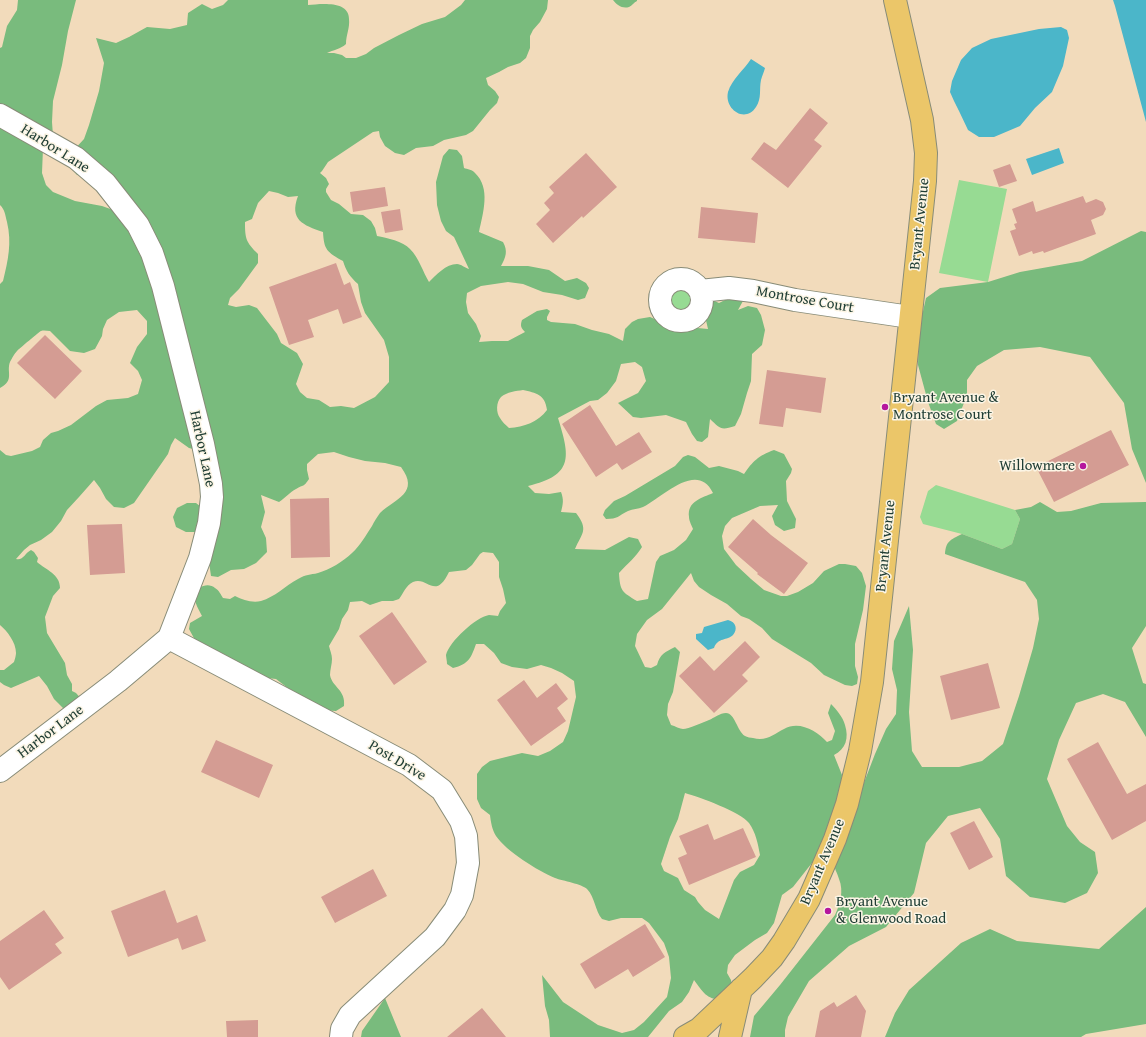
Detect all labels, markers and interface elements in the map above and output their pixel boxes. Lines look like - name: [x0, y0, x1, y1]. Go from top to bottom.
- street label: Harbor Lane: [17, 121, 93, 177]
- street label: Bryant Avenue: [906, 177, 934, 271]
- street label: Montrose Court: [755, 283, 855, 317]
- place label: Bryant Avenue & Montrose Court: [893, 389, 999, 424]
- marker: Bryant Avenue & Montrose Court: [880, 402, 890, 412]
- street label: Harbor Lane: [185, 409, 219, 489]
- place label: Willowmere: [999, 457, 1075, 475]
- marker: Willowmere: [1078, 461, 1088, 471]
- street label: Bryant Avenue: [872, 499, 900, 593]
- street label: Harbor Lane: [14, 701, 88, 763]
- street label: Post Drive: [365, 737, 429, 785]
- street label: Bryant Avenue: [797, 816, 849, 908]
- place label: Bryant Avenue & Glenwood Road: [836, 893, 946, 928]
- marker: Bryant Avenue & Glenwood Road: [823, 906, 833, 916]

